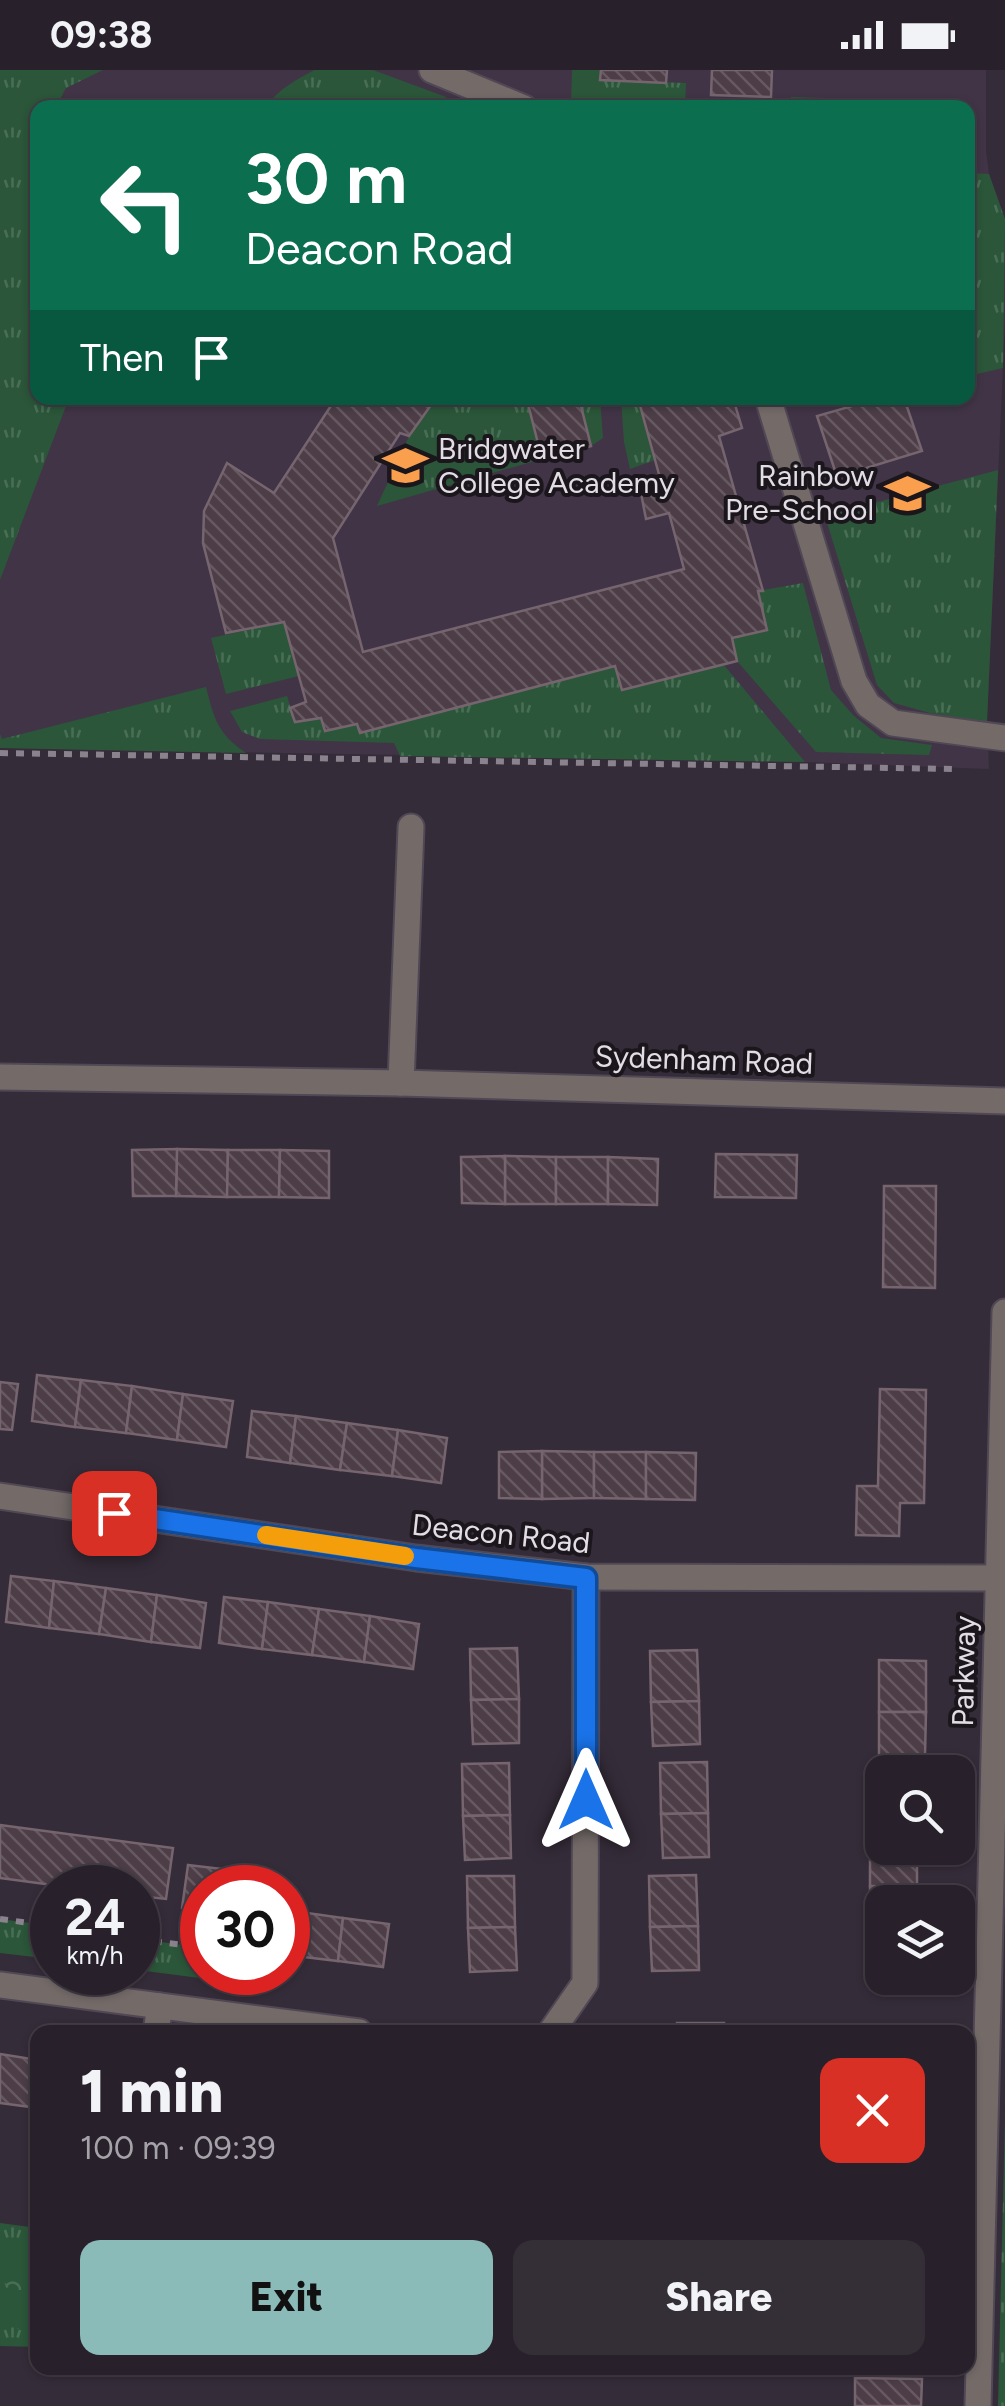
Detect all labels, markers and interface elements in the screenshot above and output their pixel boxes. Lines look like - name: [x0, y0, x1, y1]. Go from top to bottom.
- text: 09:38: [50, 12, 153, 58]
- text: 30 m: [245, 136, 407, 221]
- icon: left: [80, 140, 210, 270]
- text: Deacon Road: [245, 221, 514, 275]
- icon: arrive: [184, 330, 239, 385]
- text: Then: [80, 335, 164, 381]
- place label: Bridgwater College Academy: [438, 430, 675, 501]
- school or university icon: Bridgwater College Academy: [381, 442, 429, 490]
- place label: Rainbow Pre-School: [725, 457, 874, 528]
- school or university icon: Rainbow Pre-School: [883, 469, 931, 517]
- street label: Sydenham Road: [594, 1037, 814, 1082]
- pin: [72, 1471, 157, 1556]
- icon: arrive: [87, 1486, 142, 1541]
- street label: Deacon Road: [410, 1506, 592, 1561]
- street label: Parkway: [944, 1615, 983, 1727]
- position arrow: [534, 1748, 638, 1852]
- map controls: [865, 1755, 975, 1995]
- button: search: [865, 1755, 975, 1865]
- speed limit sign: 30: [180, 1865, 310, 1995]
- button: layers: [865, 1885, 975, 1995]
- text: 24: [65, 1887, 125, 1948]
- text: km/h: [66, 1940, 124, 1970]
- text: 1 min: [80, 2055, 223, 2127]
- button: close: [820, 2058, 925, 2163]
- text: 100 m · 09:39: [80, 2129, 276, 2167]
- button: Exit: [80, 2240, 493, 2355]
- button: Share: [513, 2240, 925, 2355]

